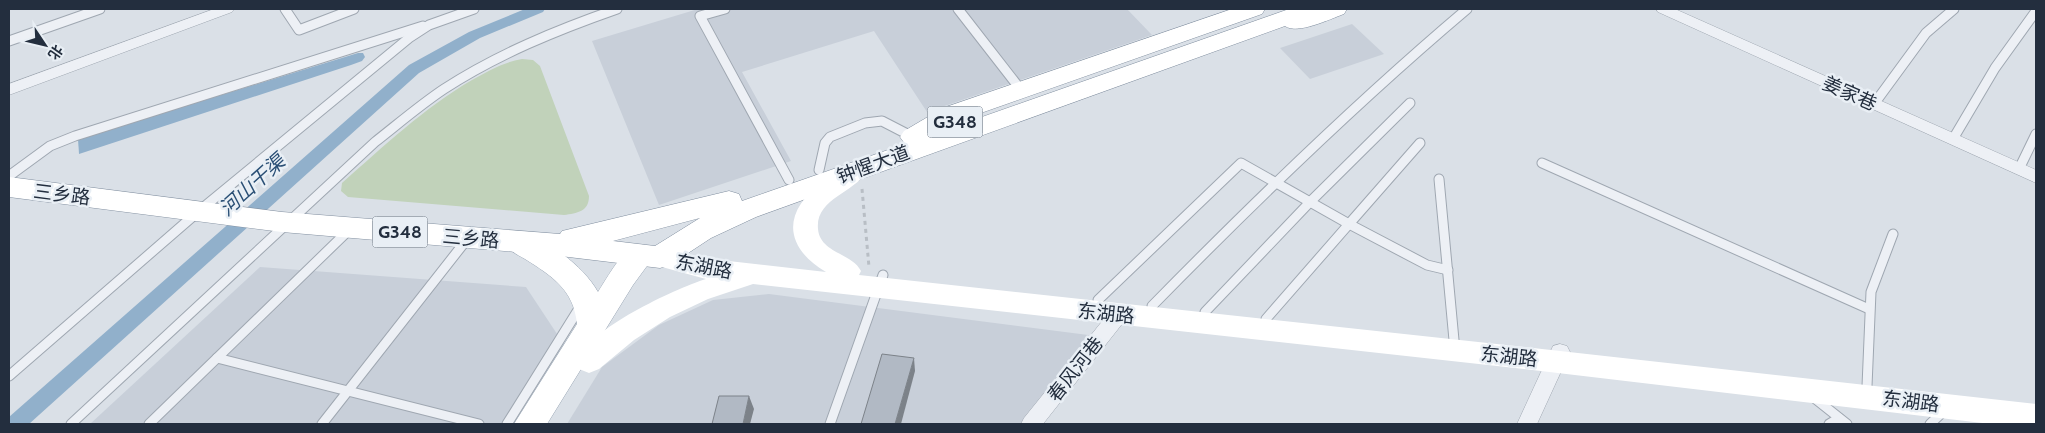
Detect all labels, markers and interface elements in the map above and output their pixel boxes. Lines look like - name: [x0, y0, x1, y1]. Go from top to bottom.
- north arrow: [20, 20, 70, 70]
- text: 北: [44, 42, 67, 63]
- street label: 姜家巷: [1819, 71, 1881, 116]
- road number: G348: [928, 106, 982, 138]
- street label: 钟惺大道: [834, 141, 913, 188]
- water label: 河山干渠: [214, 147, 292, 221]
- street label: 三乡路: [32, 180, 92, 209]
- road number: G348: [372, 216, 428, 248]
- street label: 三乡路: [442, 225, 500, 252]
- street label: 东湖路: [674, 250, 734, 283]
- street label: 东湖路: [1076, 299, 1136, 328]
- street label: 春风河巷: [1043, 332, 1108, 406]
- street label: 东湖路: [1479, 342, 1539, 371]
- street label: 东湖路: [1881, 387, 1941, 416]

